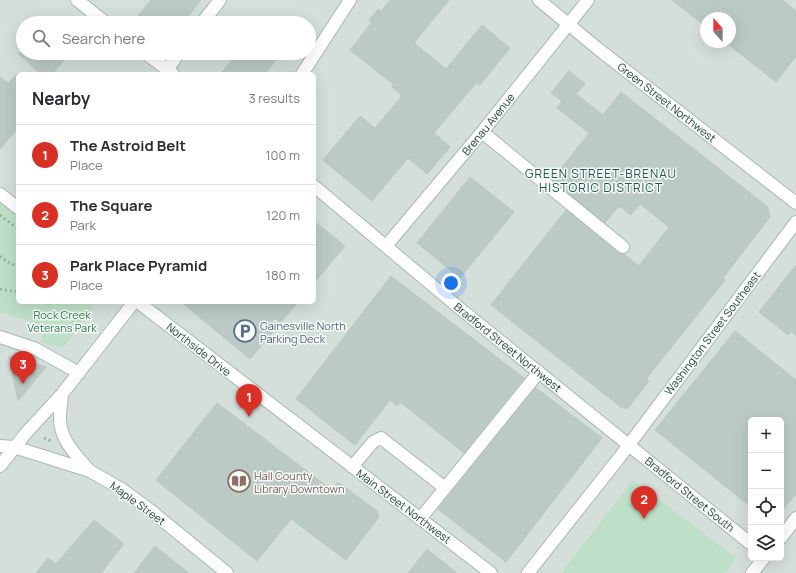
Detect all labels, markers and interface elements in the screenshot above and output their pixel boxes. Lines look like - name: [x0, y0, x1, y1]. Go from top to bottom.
- north arrow: [700, 12, 736, 48]
- search box: [16, 16, 316, 60]
- icon: search: [30, 27, 52, 49]
- text: Search here: [62, 28, 145, 49]
- street label: Green Street Northwest: [615, 59, 719, 145]
- text: Nearby: [32, 87, 90, 110]
- text: 3 results: [248, 89, 300, 107]
- street label: Brenau Avenue: [458, 89, 518, 158]
- text: The Astroid Belt: [70, 135, 186, 156]
- text: 1: [42, 146, 48, 164]
- text: 100 m: [265, 146, 300, 164]
- text: Place: [70, 156, 103, 174]
- district label: GREEN STREET-BRENAU HISTORIC DISTRICT: [525, 165, 677, 196]
- text: The Square: [70, 195, 153, 216]
- text: 2: [41, 206, 49, 224]
- text: 120 m: [266, 206, 300, 224]
- text: Park: [70, 216, 96, 234]
- text: Park Place Pyramid: [70, 255, 207, 276]
- text: 3: [41, 266, 49, 284]
- text: 180 m: [266, 266, 300, 284]
- street label: Washington Street Southeast: [661, 268, 763, 398]
- your location: [441, 273, 461, 293]
- text: Place: [70, 276, 103, 294]
- street label: Bradford Street Northwest: [451, 299, 565, 395]
- park label: Rock Creek Veterans Park: [27, 307, 97, 335]
- parking icon: Gainesville North Parking Deck: [232, 318, 258, 344]
- place label: Gainesville North Parking Deck: [260, 318, 346, 346]
- street label: Northside Drive: [164, 319, 235, 379]
- pin: 3: [10, 351, 36, 384]
- pin: 1: [236, 384, 262, 417]
- map controls: [748, 417, 784, 561]
- button: +: [748, 417, 784, 453]
- street label: Bradford Street South: [642, 453, 738, 535]
- button: −: [748, 453, 784, 489]
- street label: Main Street Northwest: [354, 465, 454, 547]
- library icon: Hall County Library Downtown: [226, 468, 252, 494]
- place label: Hall County Library Downtown: [254, 468, 345, 496]
- street label: Maple Street: [107, 478, 169, 528]
- pin: 2: [631, 486, 657, 519]
- button: locate: [748, 489, 784, 525]
- button: layers: [748, 525, 784, 561]

